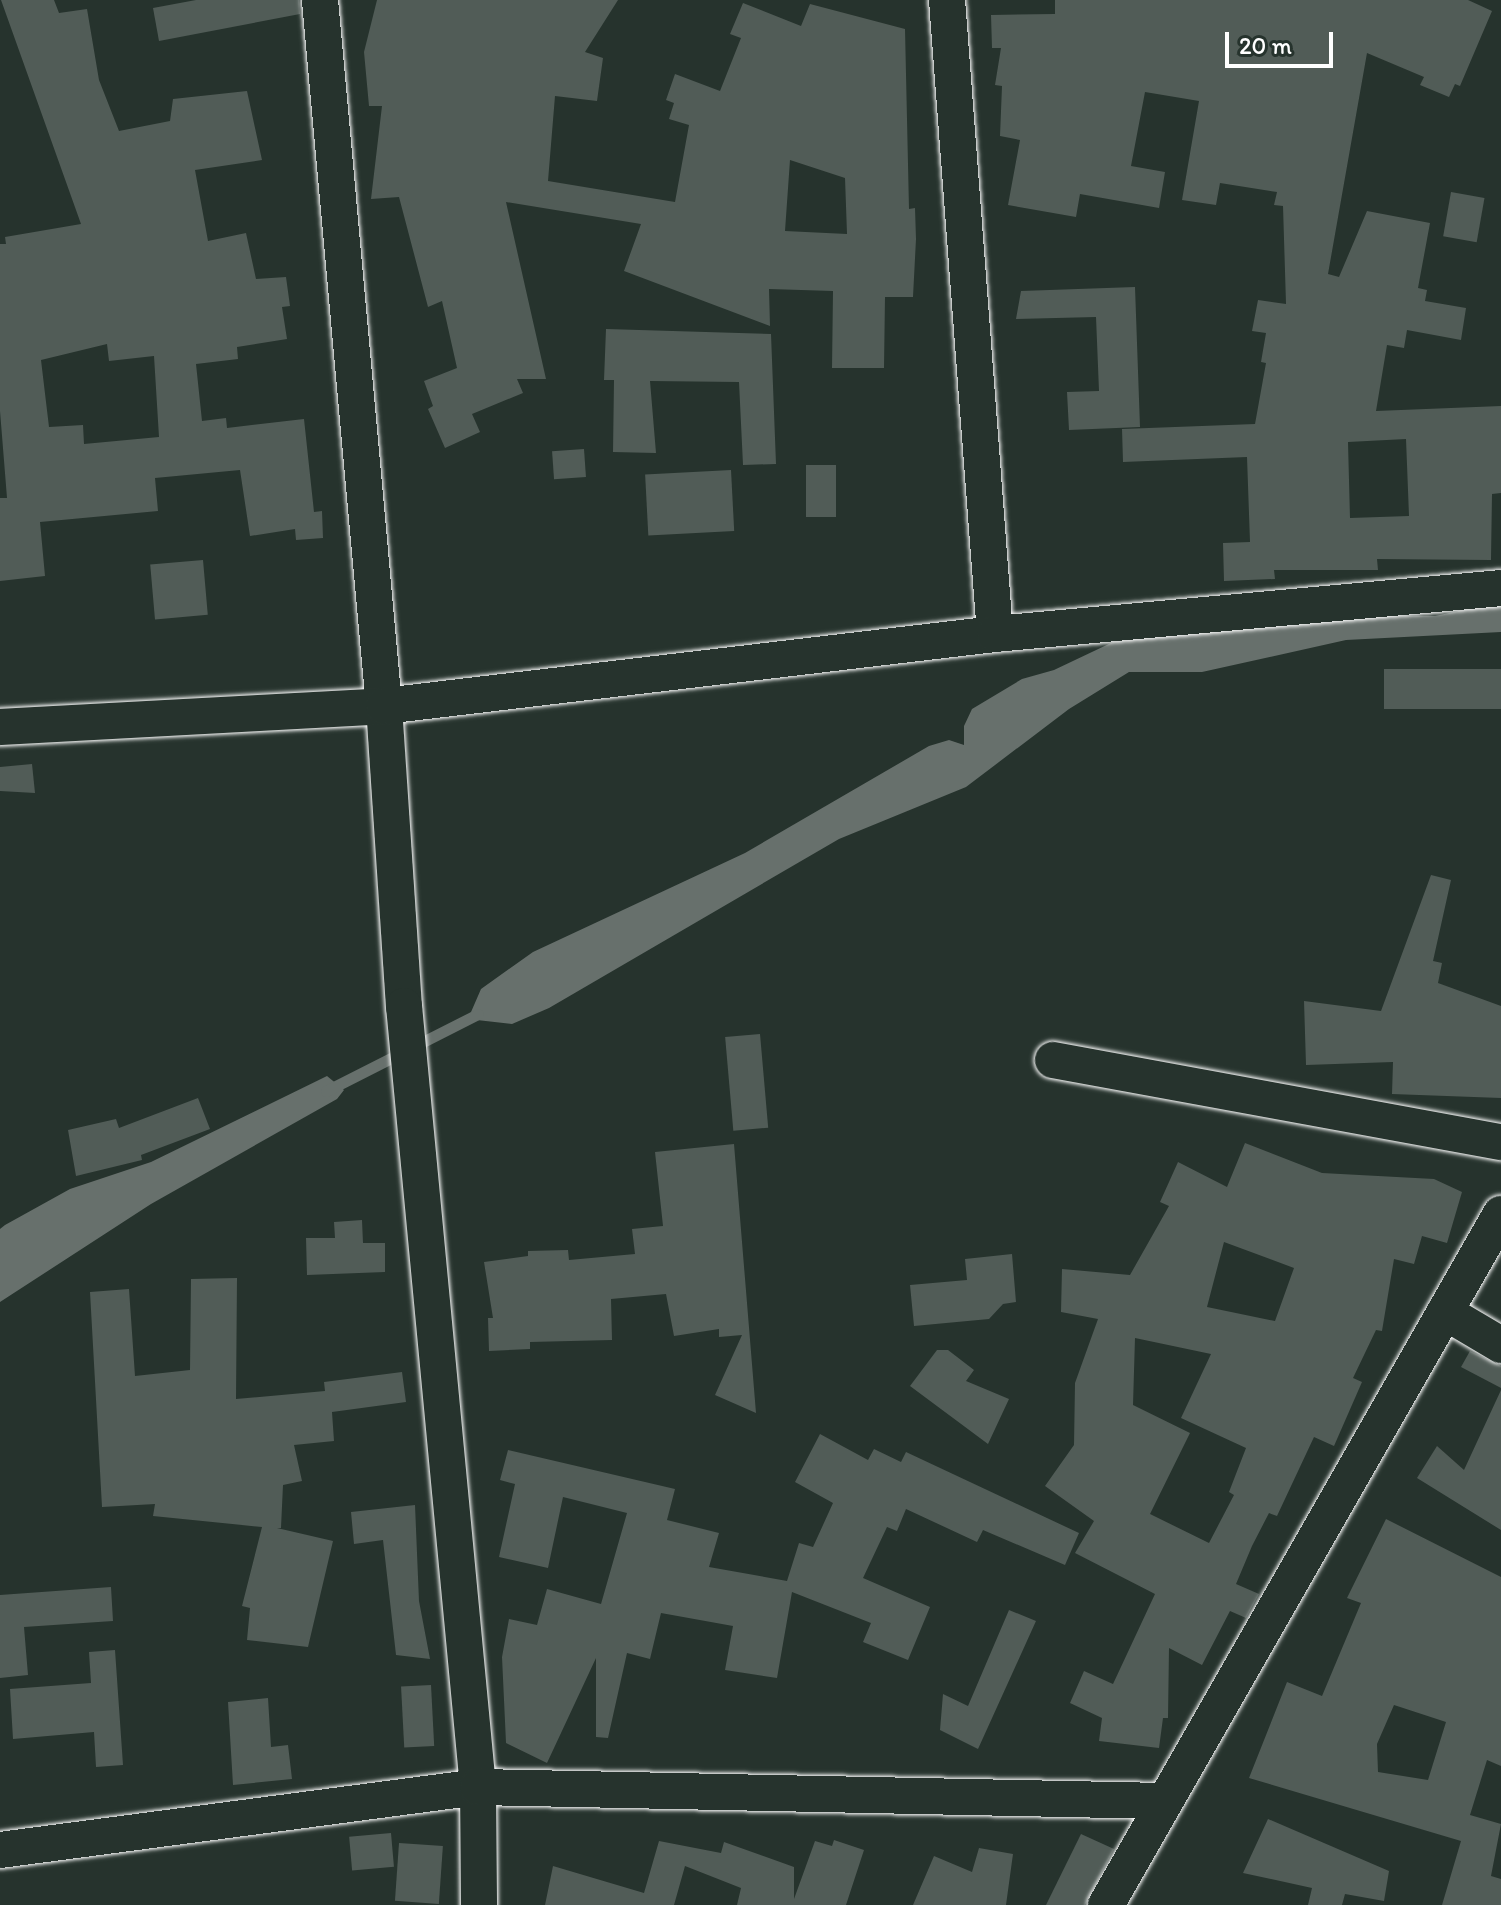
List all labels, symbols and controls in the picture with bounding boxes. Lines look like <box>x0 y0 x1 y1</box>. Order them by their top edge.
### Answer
scale bar <box>1229 16 1337 66</box>
text: 20 m <box>1239 31 1292 60</box>

